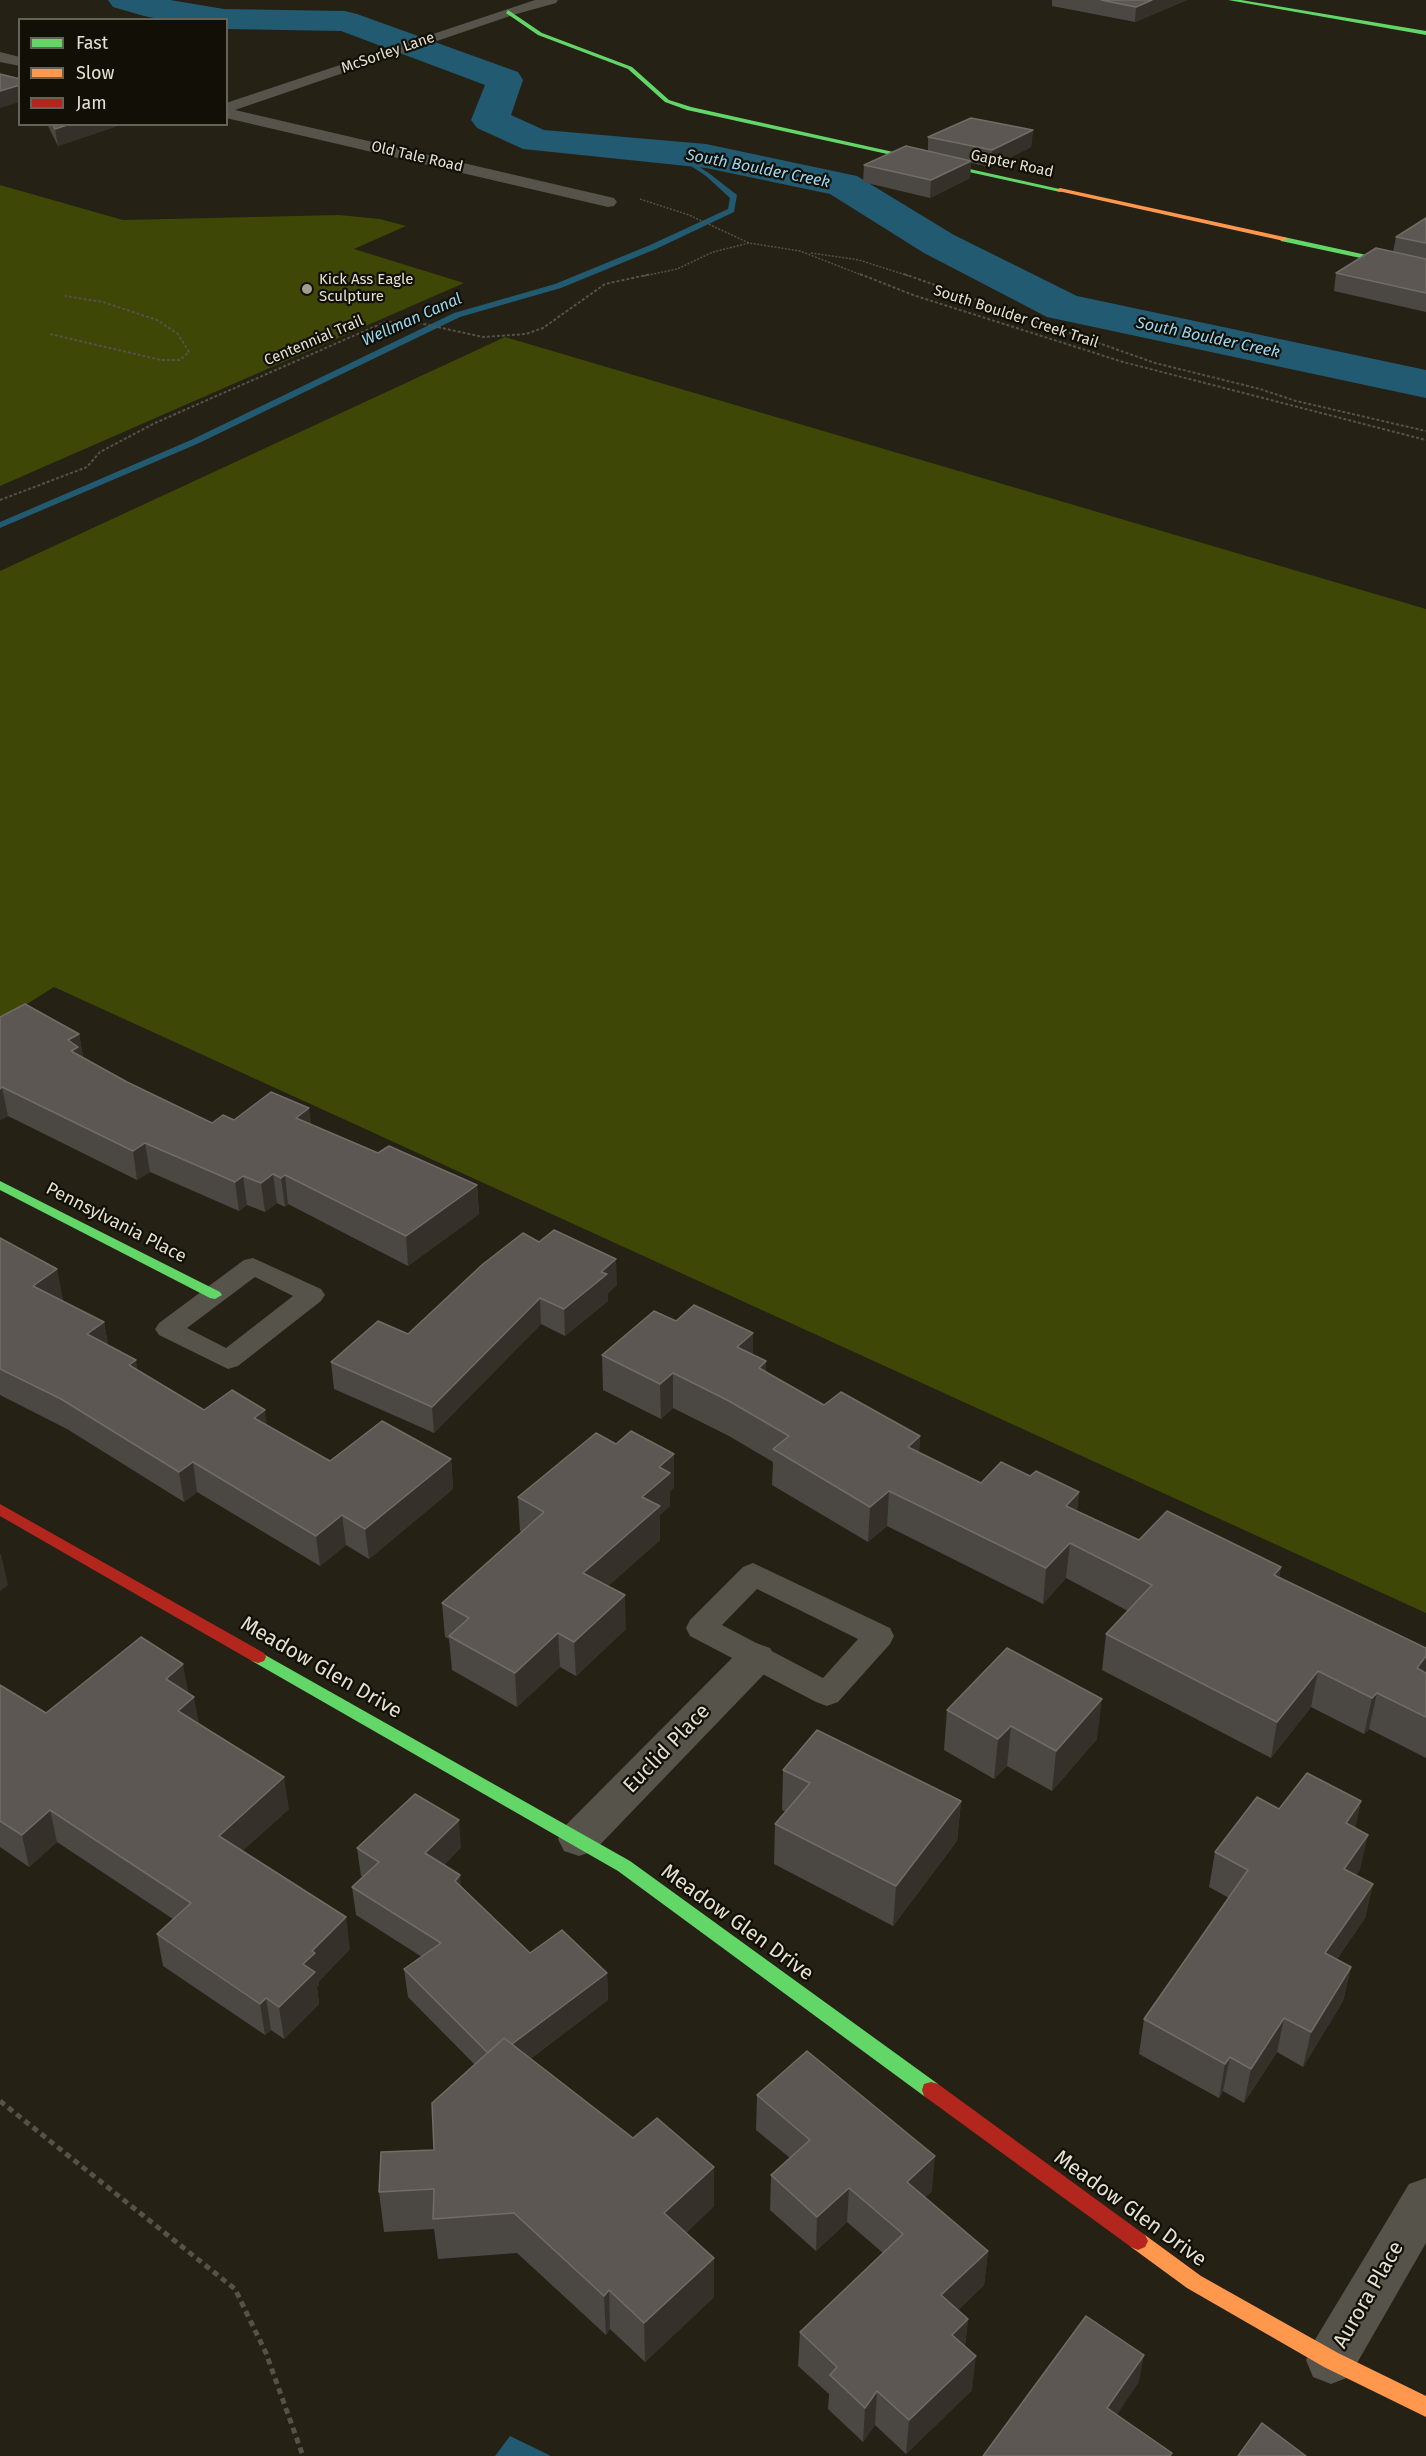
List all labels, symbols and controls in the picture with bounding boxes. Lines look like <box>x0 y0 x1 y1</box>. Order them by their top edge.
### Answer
legend <box>18 18 228 126</box>
street label: McSorley Lane <box>339 29 437 77</box>
text: Fast <box>76 32 108 54</box>
text: Slow <box>76 62 114 84</box>
text: Jam <box>76 92 107 114</box>
street label: Old Tale Road <box>369 138 465 176</box>
water label: South Boulder Creek <box>684 146 832 192</box>
street label: Gapter Road <box>969 146 1055 182</box>
place label: Kick Ass Eagle Sculpture <box>319 271 413 306</box>
marker: Kick Ass Eagle Sculpture <box>300 282 314 296</box>
street label: South Boulder Creek Trail <box>931 282 1101 352</box>
water label: Wellman Canal <box>359 289 465 351</box>
street label: Centennial Trail <box>262 312 366 370</box>
water label: South Boulder Creek <box>1135 313 1281 363</box>
street label: Pennsylvania Place <box>42 1178 190 1268</box>
street label: Meadow Glen Drive <box>236 1612 406 1724</box>
street label: Euclid Place <box>618 1699 716 1799</box>
street label: Meadow Glen Drive <box>656 1859 818 1987</box>
street label: Meadow Glen Drive <box>1049 2145 1211 2273</box>
street label: Aurora Place <box>1328 2237 1410 2353</box>

